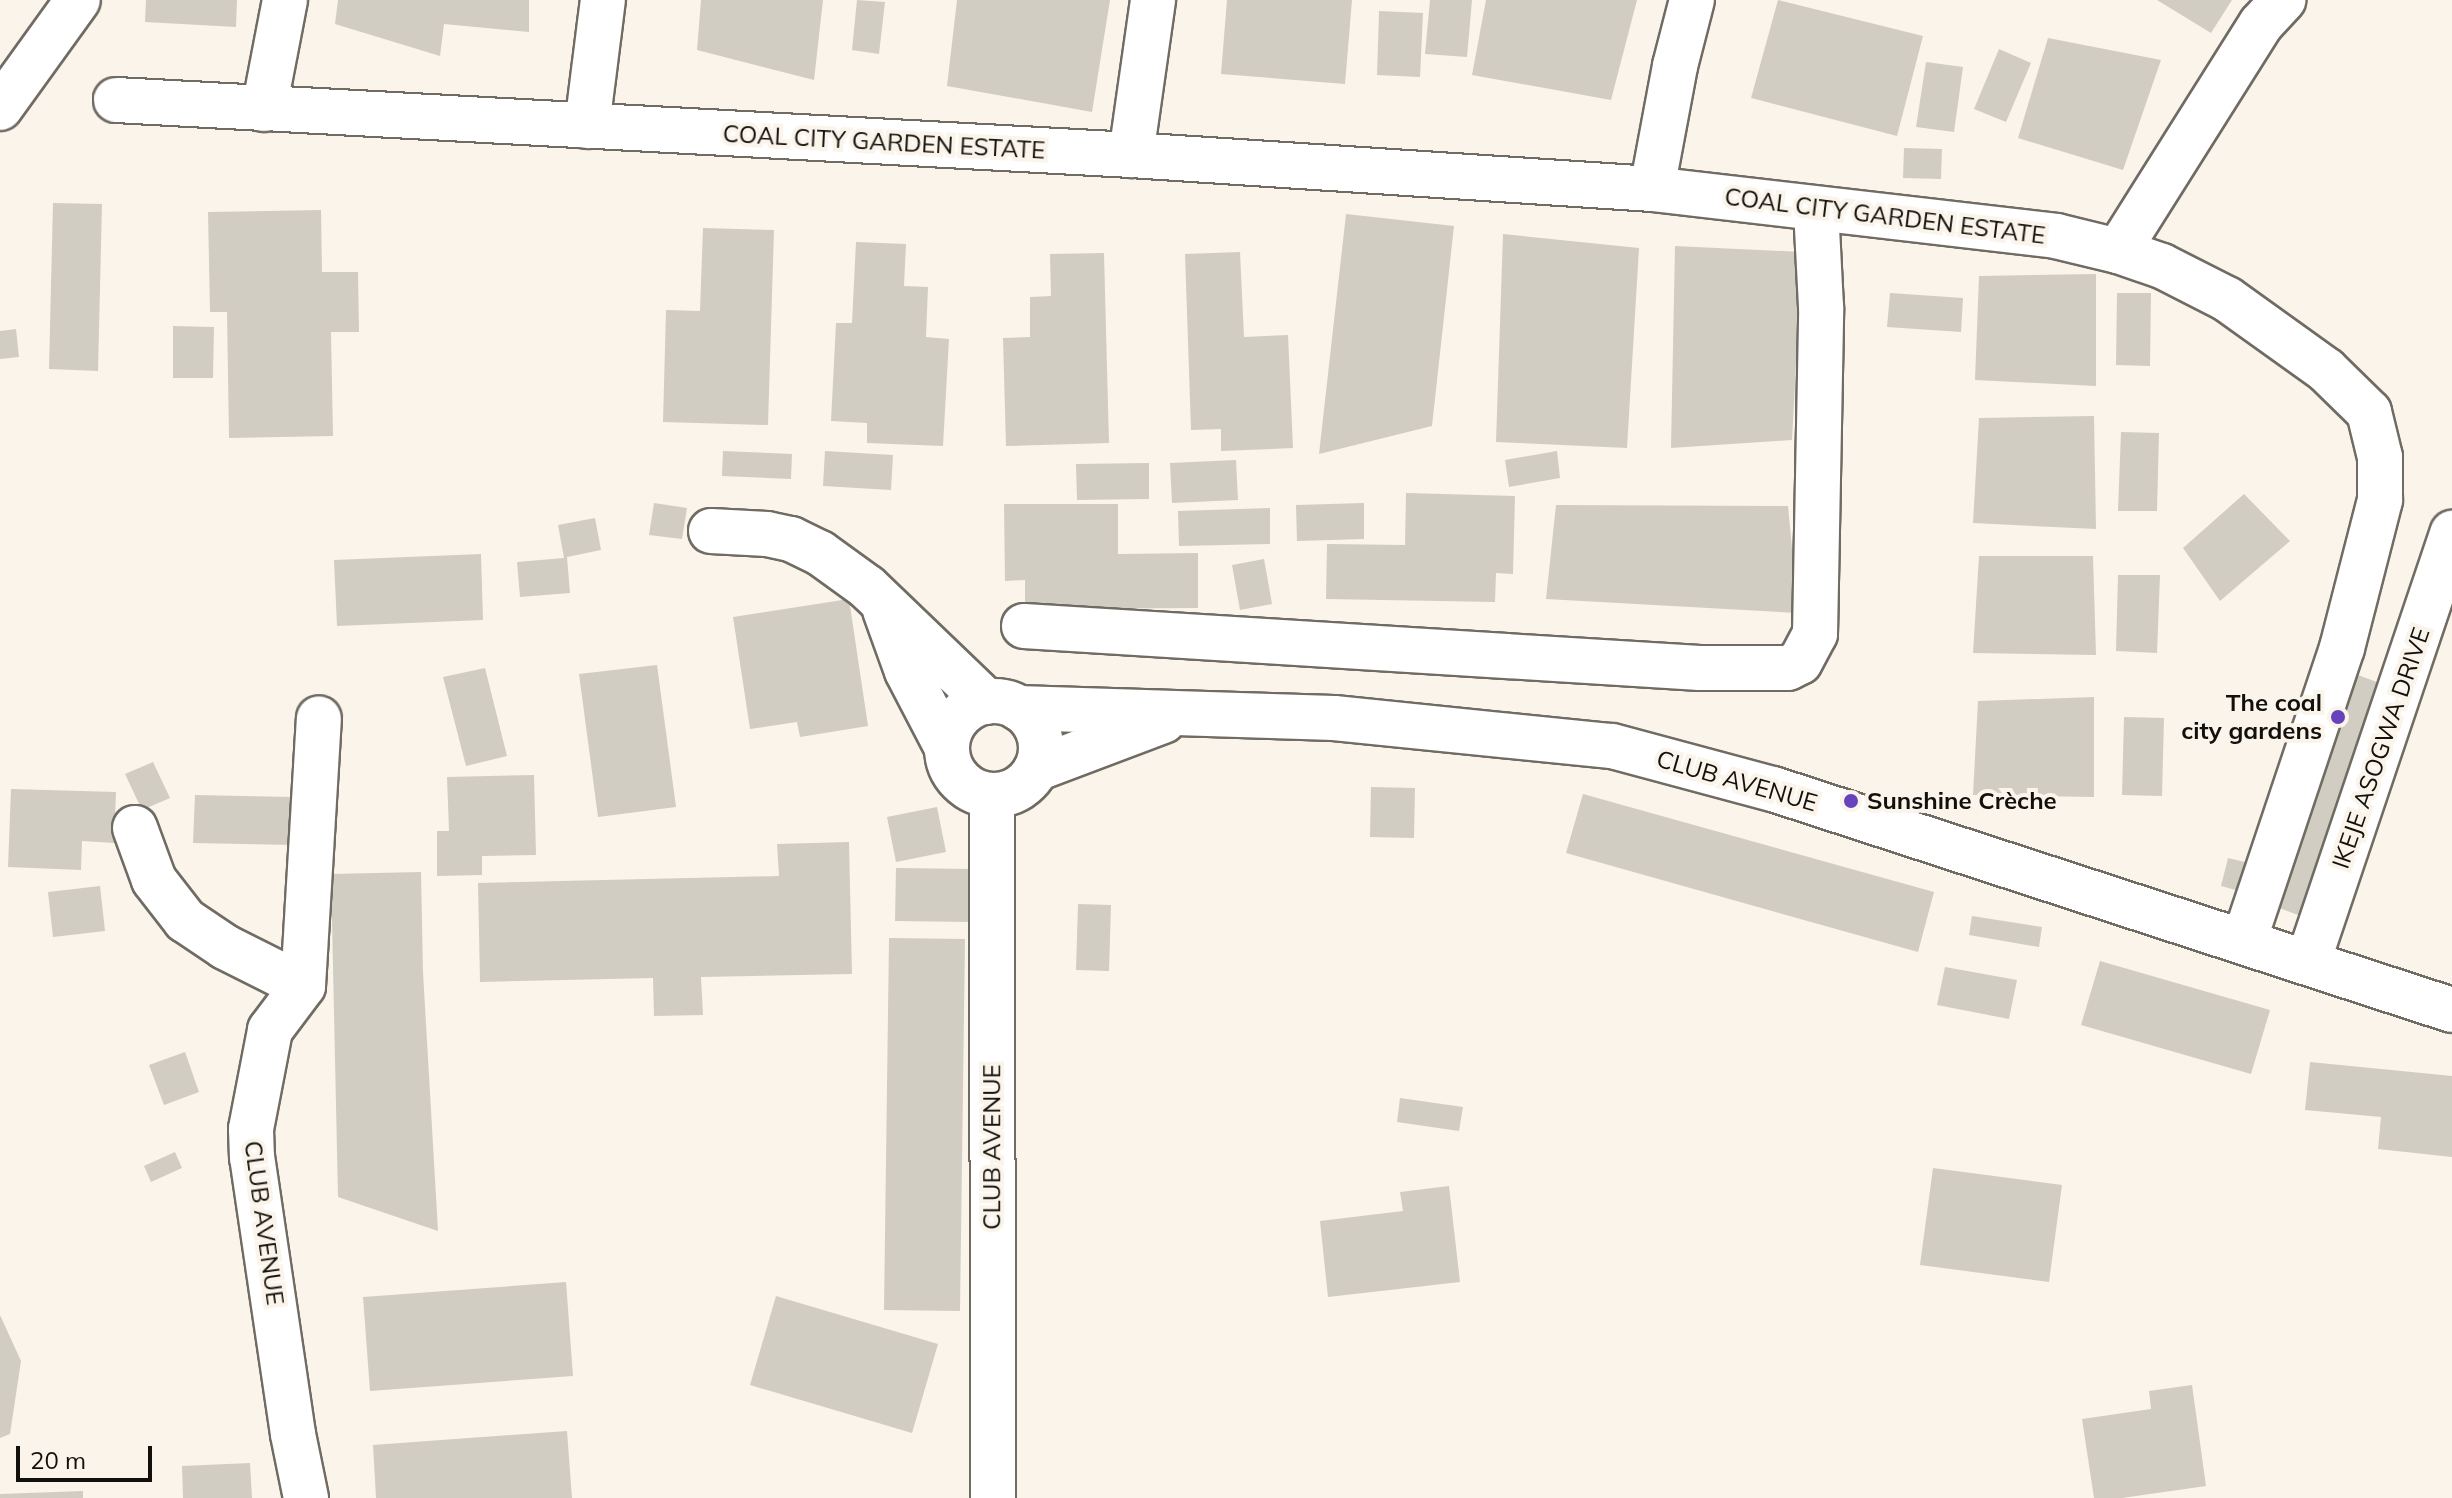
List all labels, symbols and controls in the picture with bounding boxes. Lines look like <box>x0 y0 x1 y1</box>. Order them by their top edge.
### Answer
street label: COAL CITY GARDEN ESTATE <box>722 119 1046 165</box>
street label: COAL CITY GARDEN ESTATE <box>1723 182 2047 250</box>
street label: IKEJE ASOGWA DRIVE <box>2326 624 2436 872</box>
place label: The coal city gardens <box>2181 689 2322 745</box>
marker: The coal city gardens <box>2329 708 2347 726</box>
street label: CLUB AVENUE <box>1653 744 1821 818</box>
place label: Sunshine Crèche <box>1867 787 2057 815</box>
marker: Sunshine Crèche <box>1842 792 1860 810</box>
street label: CLUB AVENUE <box>978 1064 1006 1230</box>
street label: CLUB AVENUE <box>238 1139 290 1307</box>
scale bar <box>20 1430 156 1480</box>
text: 20 m <box>30 1445 86 1475</box>

